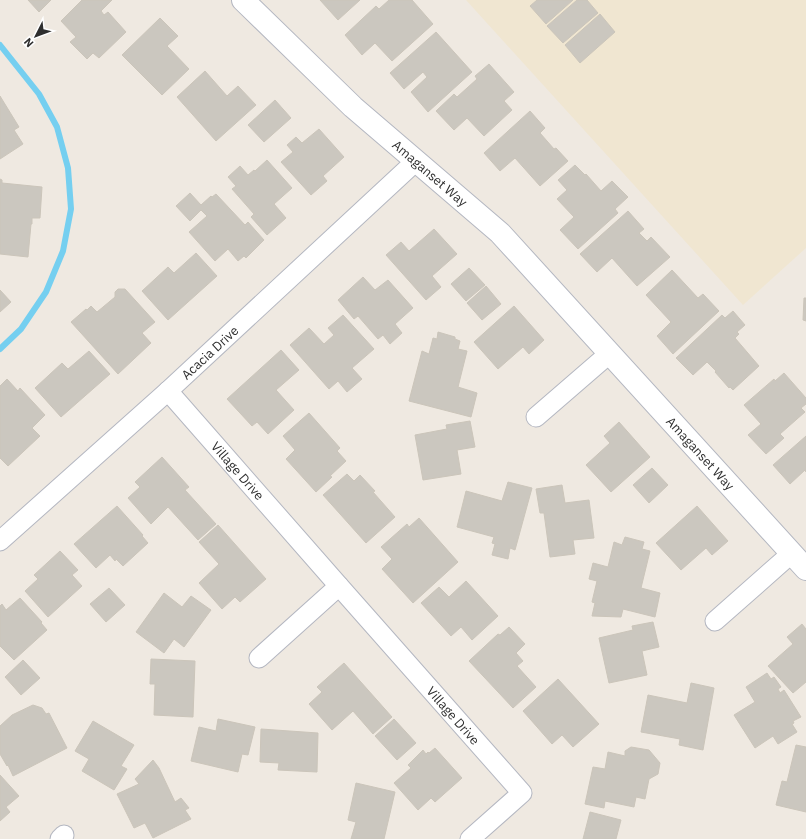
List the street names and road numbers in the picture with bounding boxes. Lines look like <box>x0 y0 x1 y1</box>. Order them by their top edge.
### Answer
street label: Amaganset Way <box>389 136 472 210</box>
street label: Acacia Drive <box>178 322 242 383</box>
street label: Amaganset Way <box>663 413 739 494</box>
street label: Village Drive <box>208 438 268 504</box>
street label: Village Drive <box>423 683 484 748</box>

